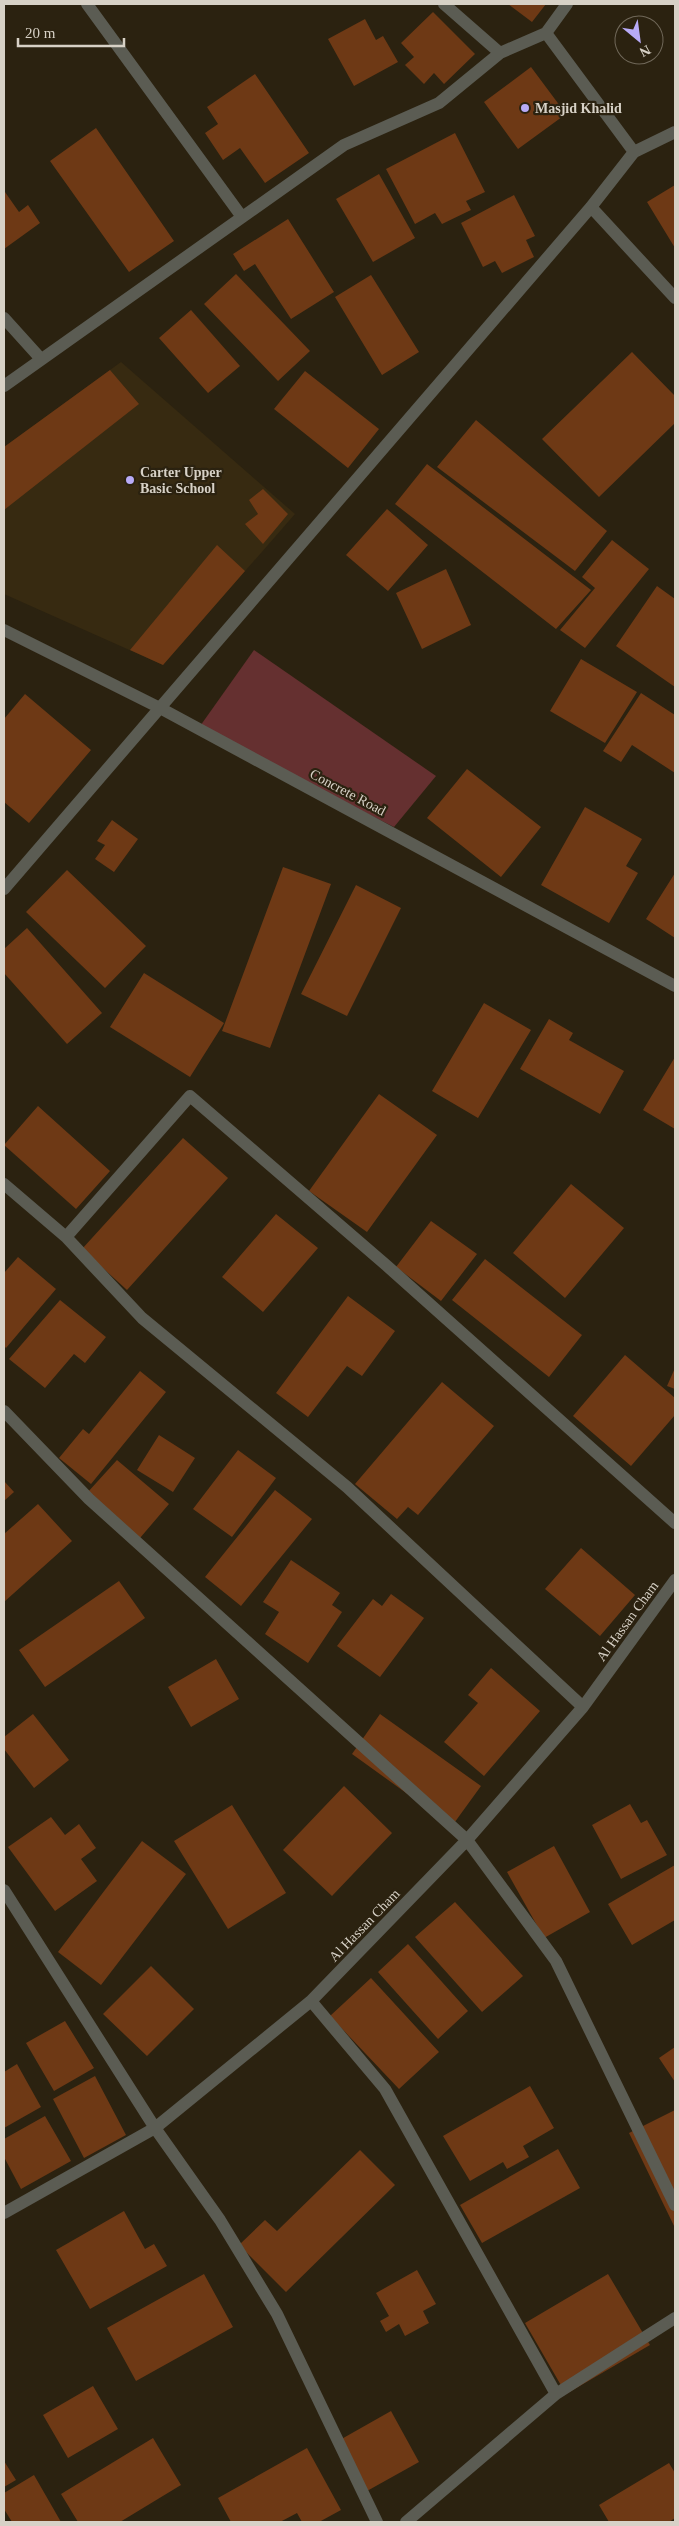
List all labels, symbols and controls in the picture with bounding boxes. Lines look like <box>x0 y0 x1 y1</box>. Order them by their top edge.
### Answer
scale bar <box>18 15 124 47</box>
north arrow <box>614 15 664 65</box>
text: 20 m <box>25 25 56 41</box>
text: N <box>637 42 653 60</box>
place label: Masjid Khalid <box>535 101 622 116</box>
marker: Masjid Khalid <box>519 102 531 114</box>
place label: Carter Upper Basic School <box>140 465 222 496</box>
marker: Carter Upper Basic School <box>124 474 136 486</box>
street label: Concrete Road <box>307 766 388 819</box>
street label: Al Hassan Cham <box>593 1578 661 1664</box>
street label: Al Hassan Cham <box>326 1886 403 1965</box>

